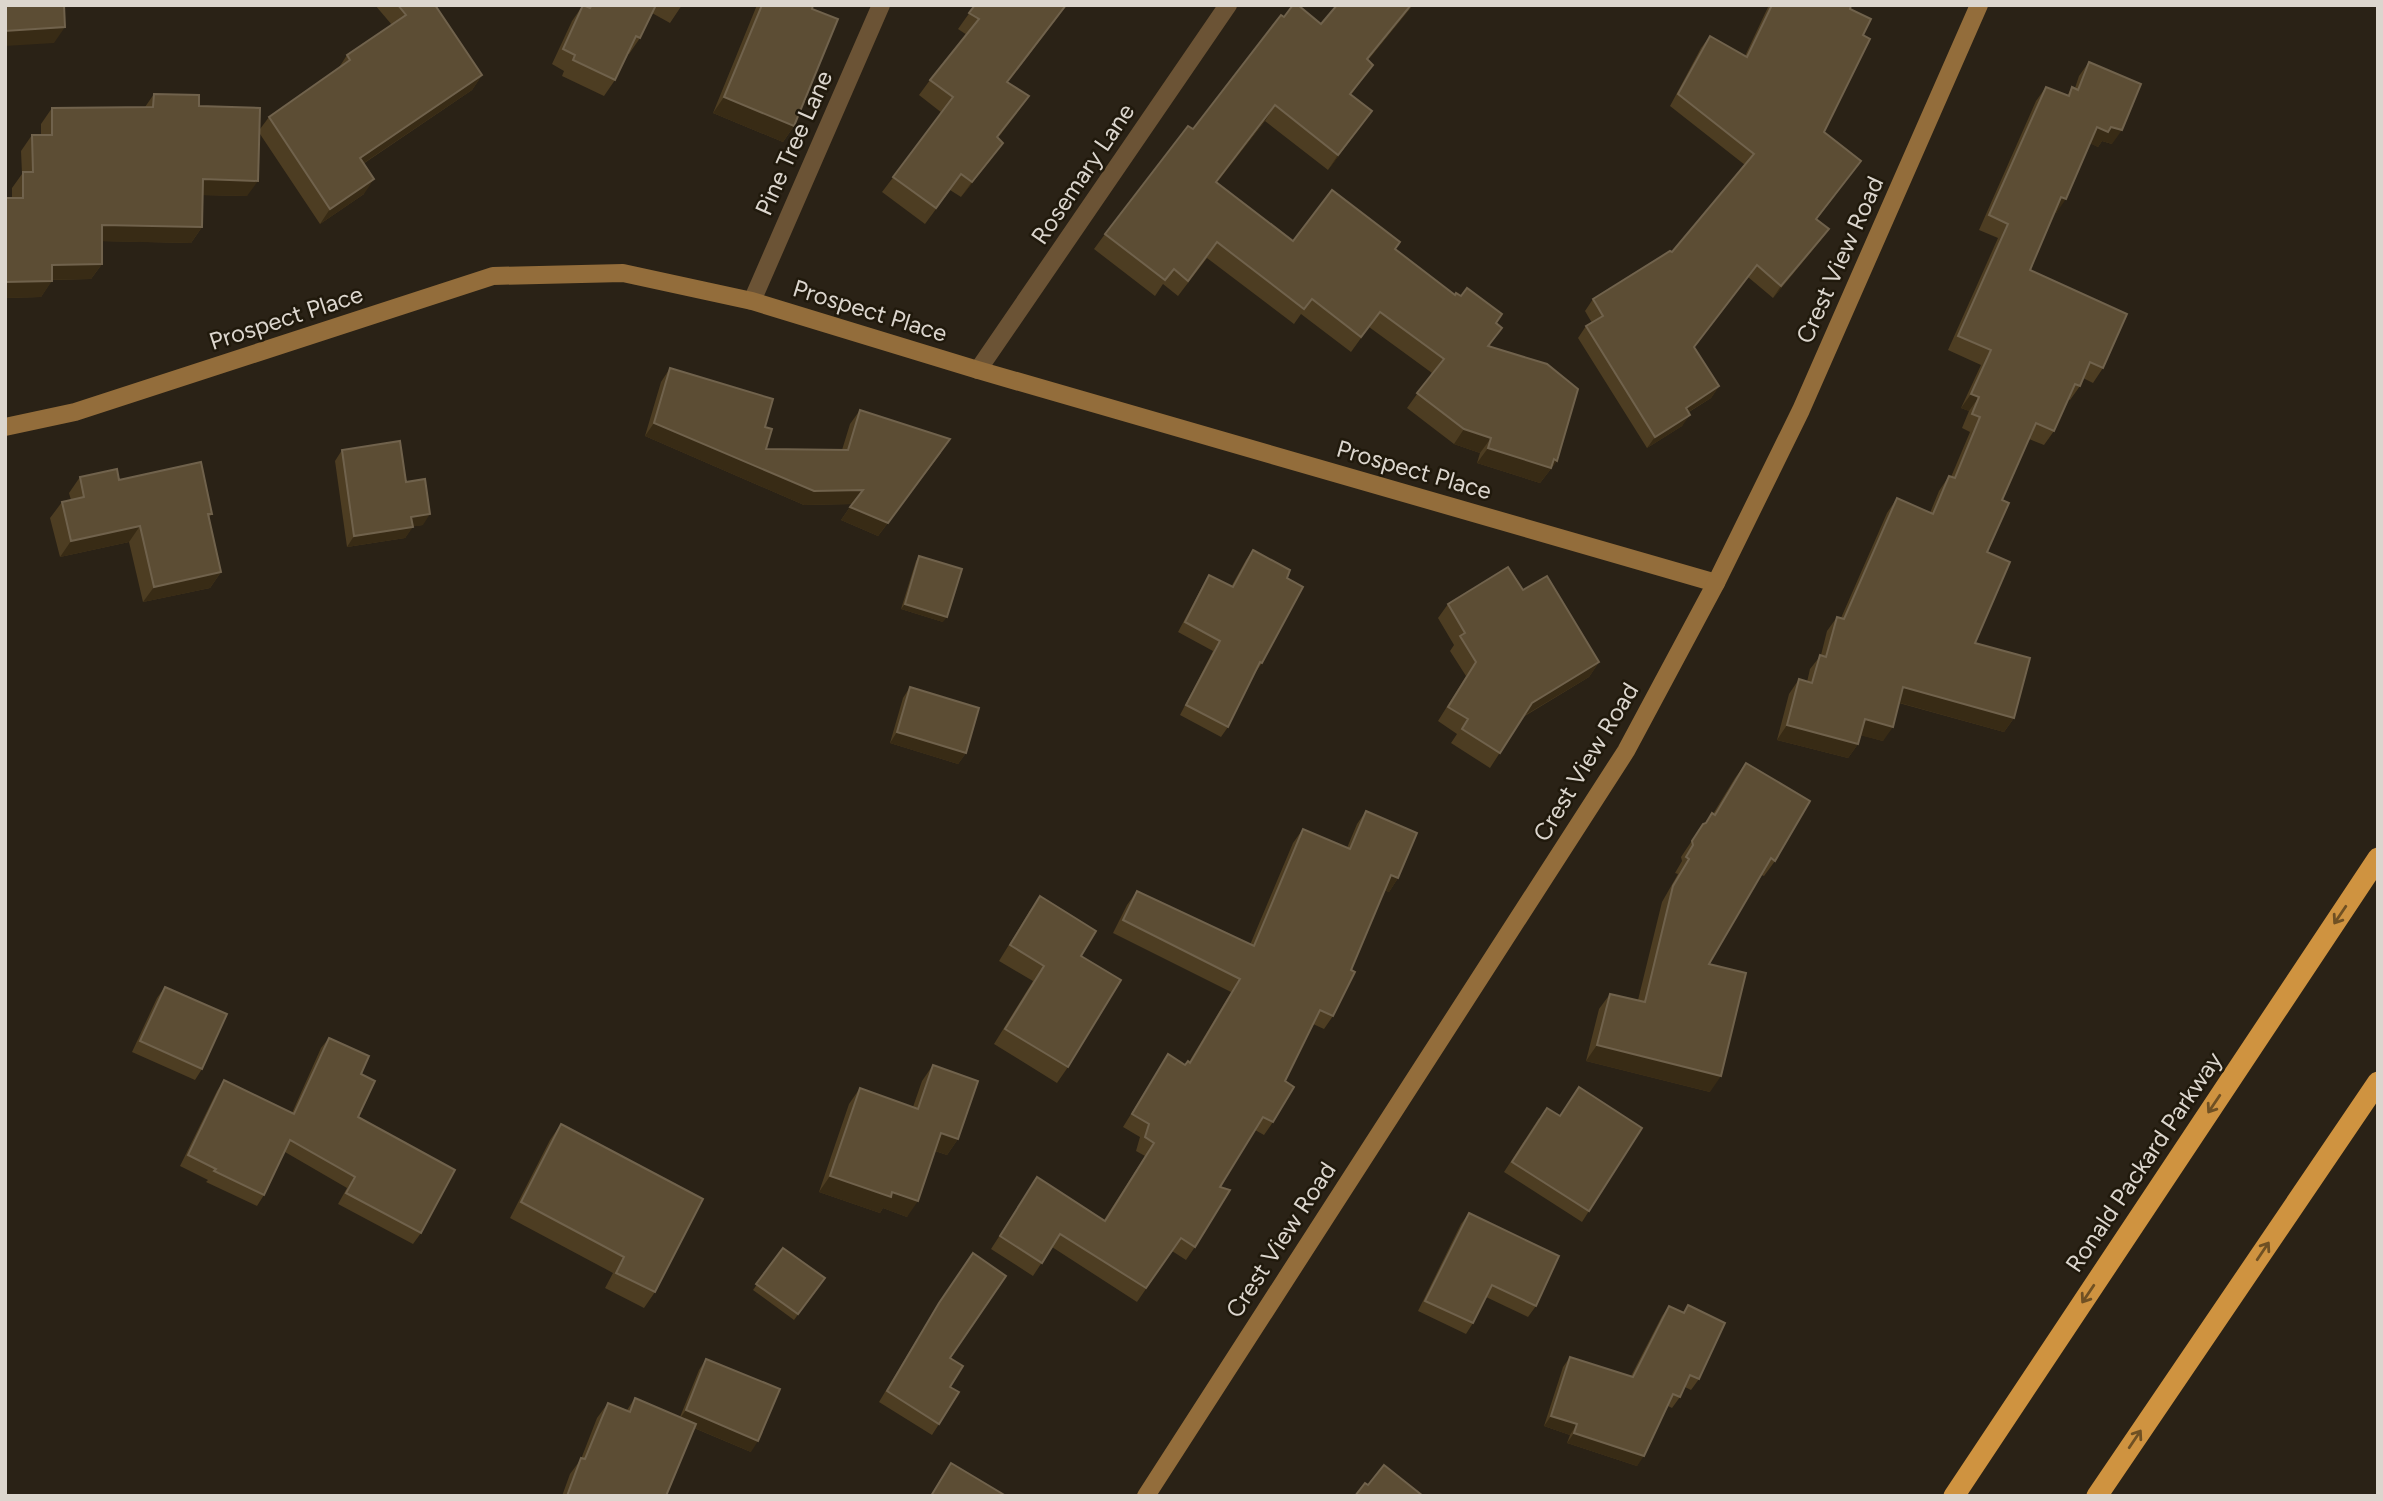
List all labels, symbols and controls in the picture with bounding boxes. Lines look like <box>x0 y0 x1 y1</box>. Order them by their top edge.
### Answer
street label: Pine Tree Lane <box>749 66 838 220</box>
street label: Rosemary Lane <box>1025 98 1140 250</box>
street label: Crest View Road <box>1790 172 1889 348</box>
street label: Prospect Place <box>789 273 951 348</box>
street label: Prospect Place <box>205 279 366 356</box>
street label: Prospect Place <box>1333 434 1495 505</box>
street label: Crest View Road <box>1527 677 1644 846</box>
one-way arrow <box>2333 905 2347 924</box>
street label: Ronald Packard Parkway <box>2059 1046 2228 1277</box>
one-way arrow <box>2206 1094 2221 1113</box>
street label: Crest View Road <box>1219 1156 1342 1323</box>
one-way arrow <box>2256 1242 2270 1261</box>
one-way arrow <box>2081 1283 2095 1303</box>
one-way arrow <box>2128 1430 2142 1449</box>

